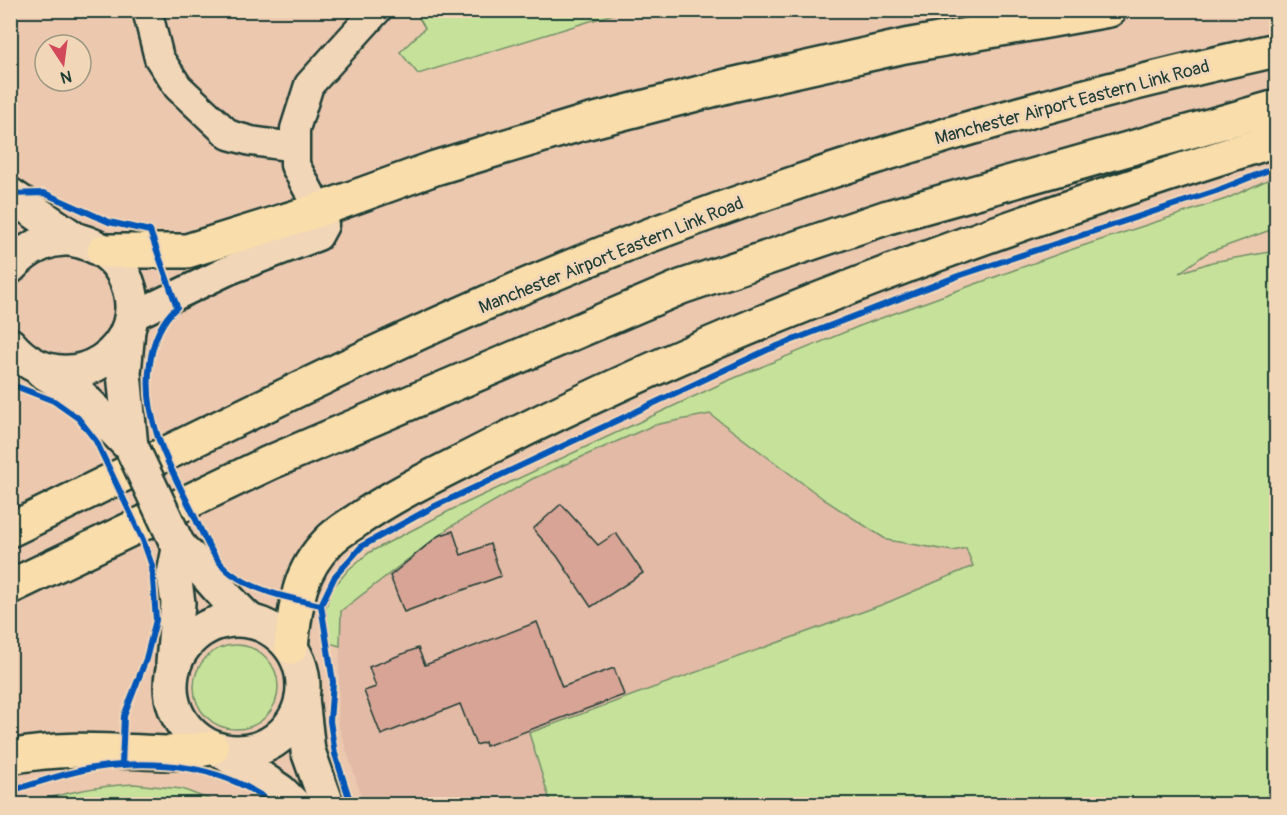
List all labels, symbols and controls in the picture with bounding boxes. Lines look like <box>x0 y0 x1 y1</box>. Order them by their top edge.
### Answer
north arrow <box>33 33 93 93</box>
street label: Manchester Airport Eastern Link Road <box>932 55 1212 150</box>
text: N <box>58 66 74 88</box>
street label: Manchester Airport Eastern Link Road <box>475 192 747 319</box>

